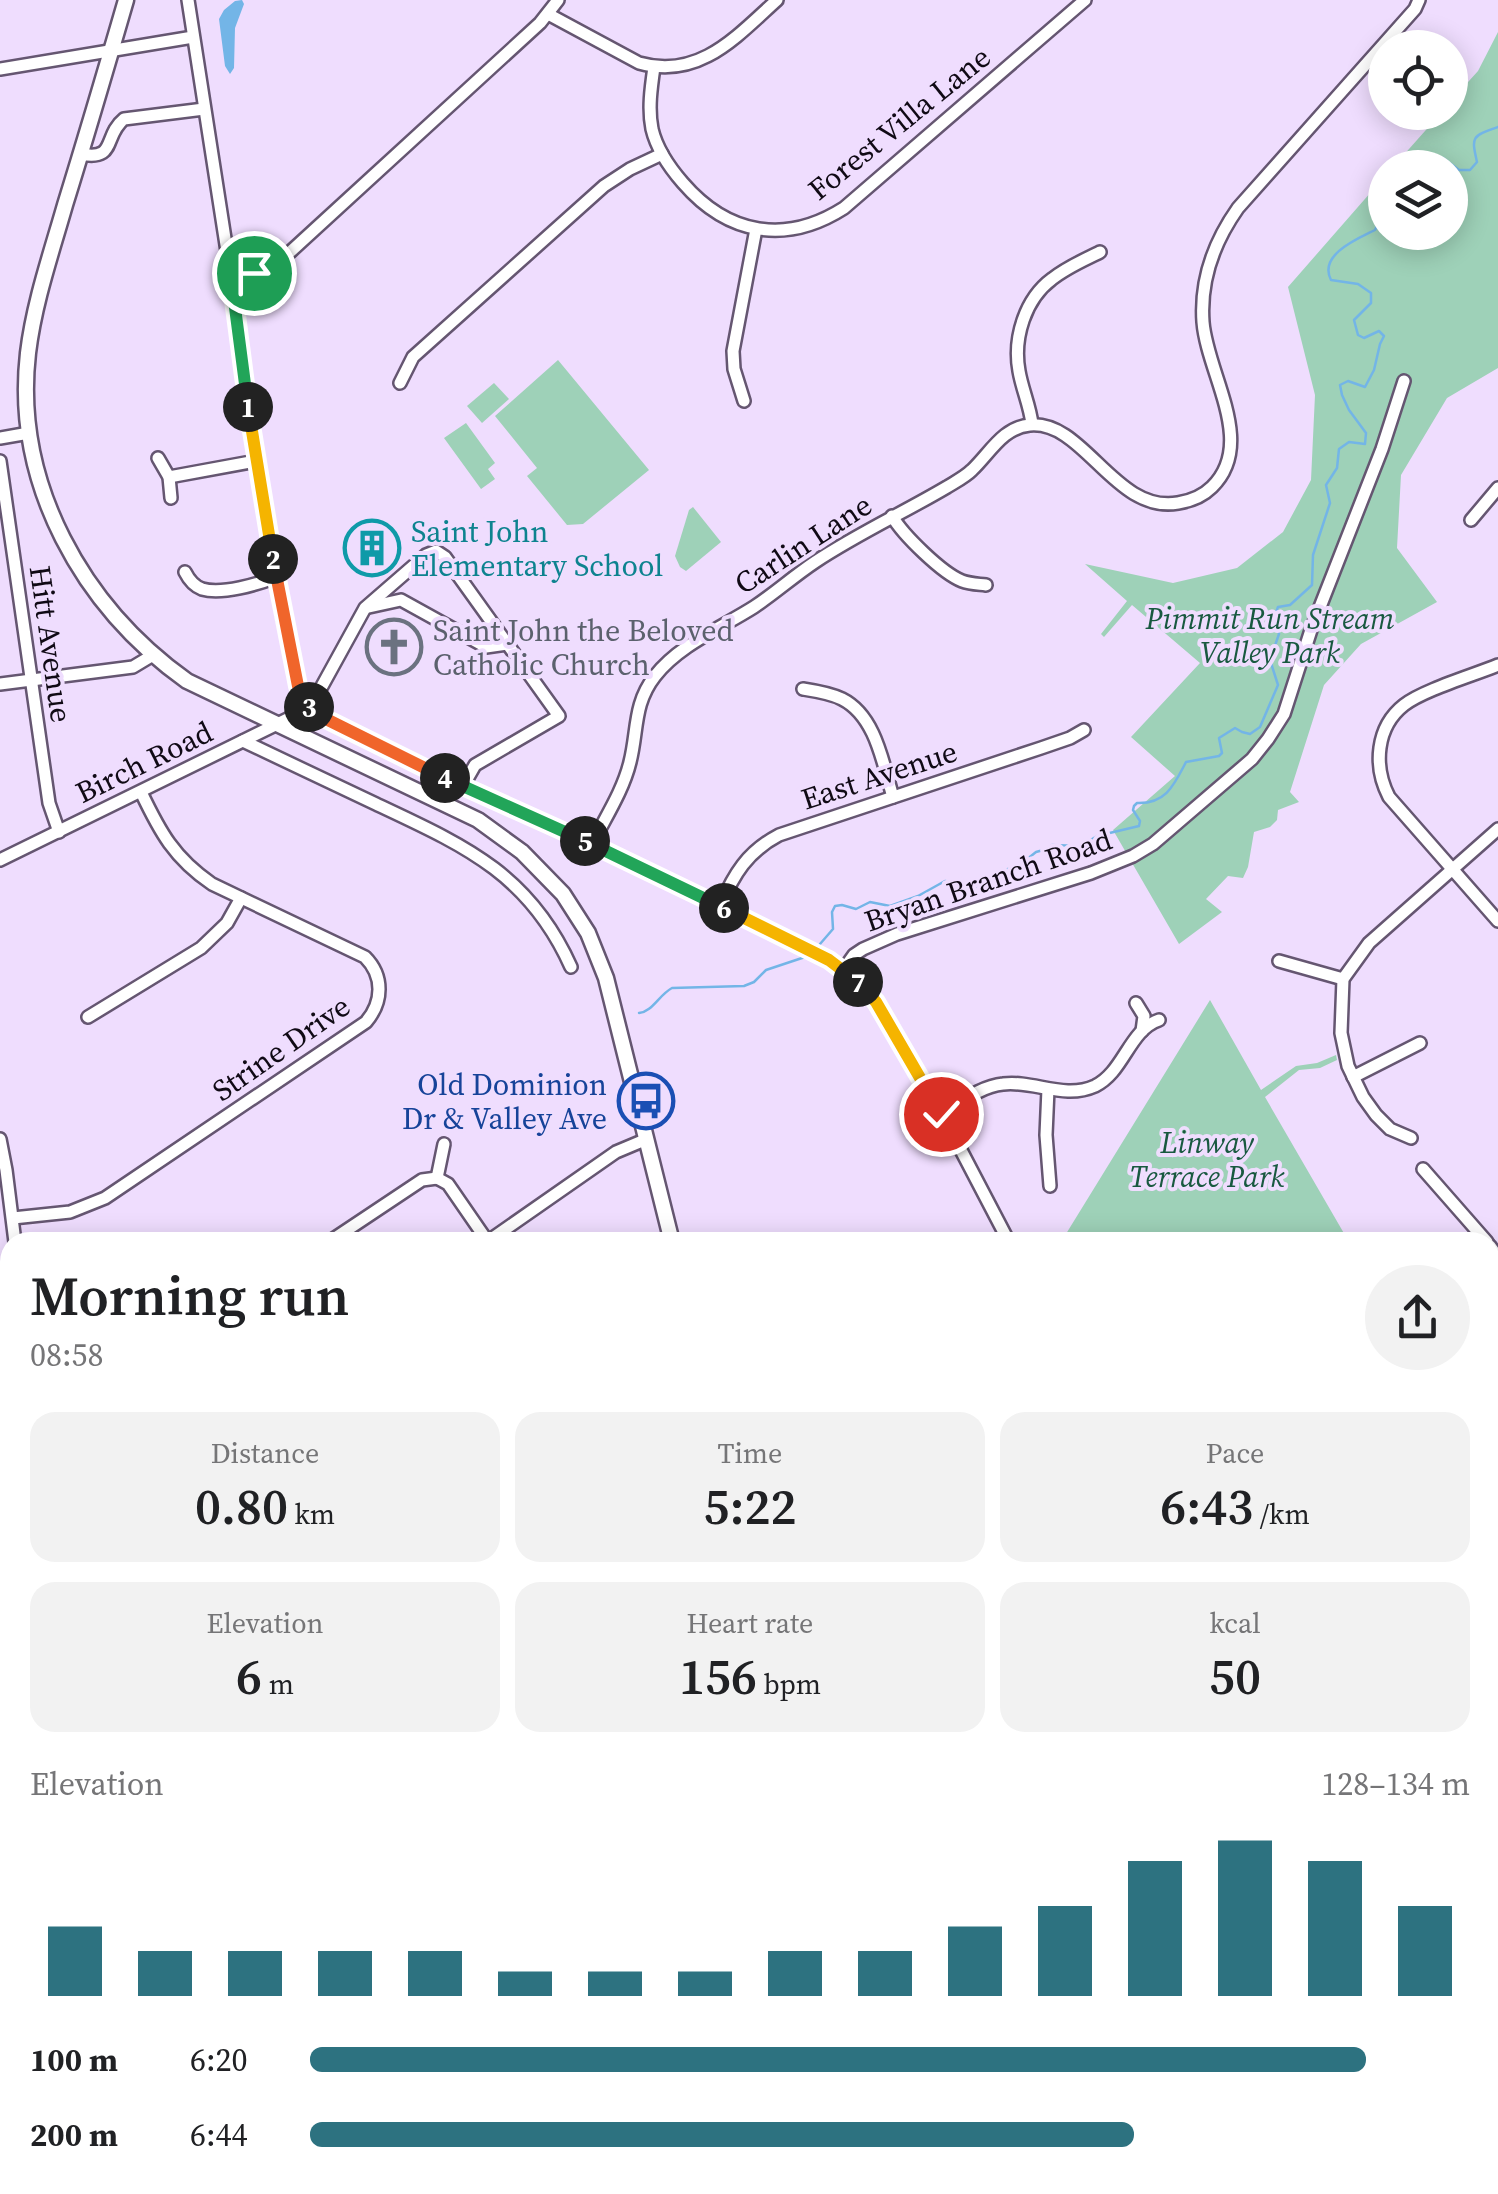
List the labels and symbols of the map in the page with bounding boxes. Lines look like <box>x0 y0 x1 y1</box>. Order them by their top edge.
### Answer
street label: Forest Villa Lane <box>799 37 999 209</box>
pin <box>212 231 297 316</box>
pin: 1 <box>223 382 273 432</box>
street label: Carlin Lane <box>726 484 880 604</box>
place label: Saint John Elementary School <box>411 511 663 586</box>
building icon: Saint John Elementary School <box>342 518 402 578</box>
pin: 2 <box>248 534 298 584</box>
street label: Hitt Avenue <box>20 563 82 725</box>
park label: Pimmit Run Stream Valley Park <box>1145 598 1395 673</box>
place label: Saint John the Beloved Catholic Church <box>433 610 734 685</box>
church icon: Saint John the Beloved Catholic Church <box>364 617 424 677</box>
pin: 3 <box>284 682 334 732</box>
street label: Birch Road <box>69 711 219 813</box>
street label: East Avenue <box>796 731 962 819</box>
pin: 4 <box>420 753 470 803</box>
pin: 5 <box>560 816 610 866</box>
street label: Bryan Branch Road <box>859 818 1117 942</box>
pin: 6 <box>699 883 749 933</box>
pin: 7 <box>833 957 883 1007</box>
street label: Strine Drive <box>204 986 358 1110</box>
place label: Old Dominion Dr & Valley Ave <box>402 1064 607 1139</box>
bus stop icon: Old Dominion Dr & Valley Ave <box>616 1071 676 1131</box>
pin <box>899 1072 984 1157</box>
park label: Linway Terrace Park <box>1130 1122 1285 1197</box>

